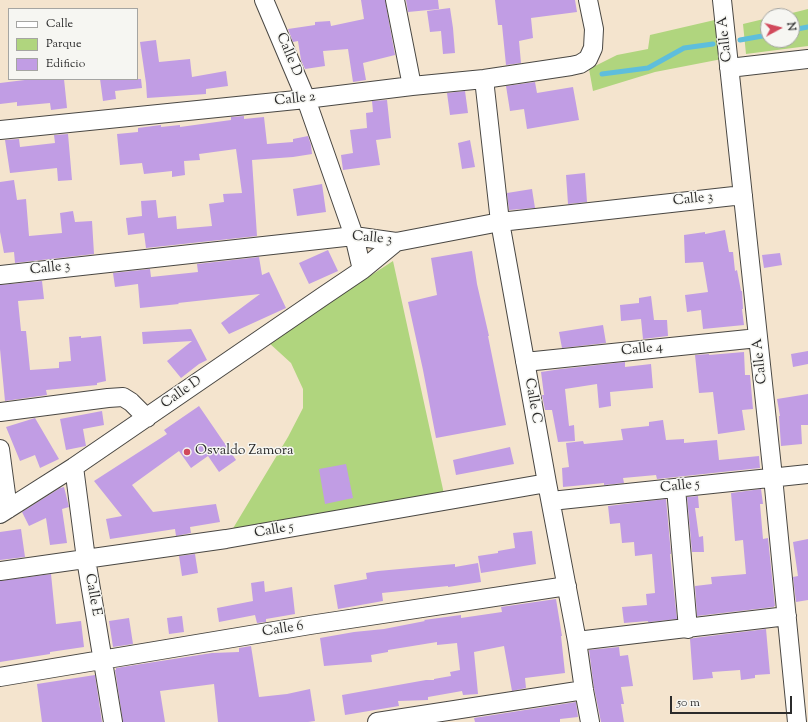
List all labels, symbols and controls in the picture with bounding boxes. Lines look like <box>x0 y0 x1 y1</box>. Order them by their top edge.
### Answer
legend <box>8 8 138 80</box>
north arrow <box>760 8 800 48</box>
text: Calle <box>46 15 73 33</box>
street label: Calle A <box>715 15 737 63</box>
text: N <box>782 21 799 32</box>
street label: Calle D <box>271 31 305 79</box>
text: Parque <box>46 35 82 53</box>
text: Edificio <box>46 55 85 73</box>
street label: Calle 2 <box>274 89 316 111</box>
street label: Calle 3 <box>672 190 714 210</box>
street label: Calle 3 <box>351 229 393 249</box>
street label: Calle 3 <box>29 259 71 279</box>
street label: Calle A <box>750 337 772 385</box>
street label: Calle 4 <box>620 339 664 361</box>
street label: Calle D <box>158 373 206 413</box>
street label: Calle C <box>520 377 544 425</box>
place label: Osvaldo Zamora <box>195 444 294 460</box>
marker: Osvaldo Zamora <box>182 447 192 457</box>
street label: Calle 5 <box>659 477 701 497</box>
street label: Calle 5 <box>253 519 295 543</box>
street label: Calle E <box>80 572 104 618</box>
street label: Calle 6 <box>261 618 305 642</box>
scale bar <box>672 688 794 714</box>
text: 50 m <box>677 694 700 712</box>

